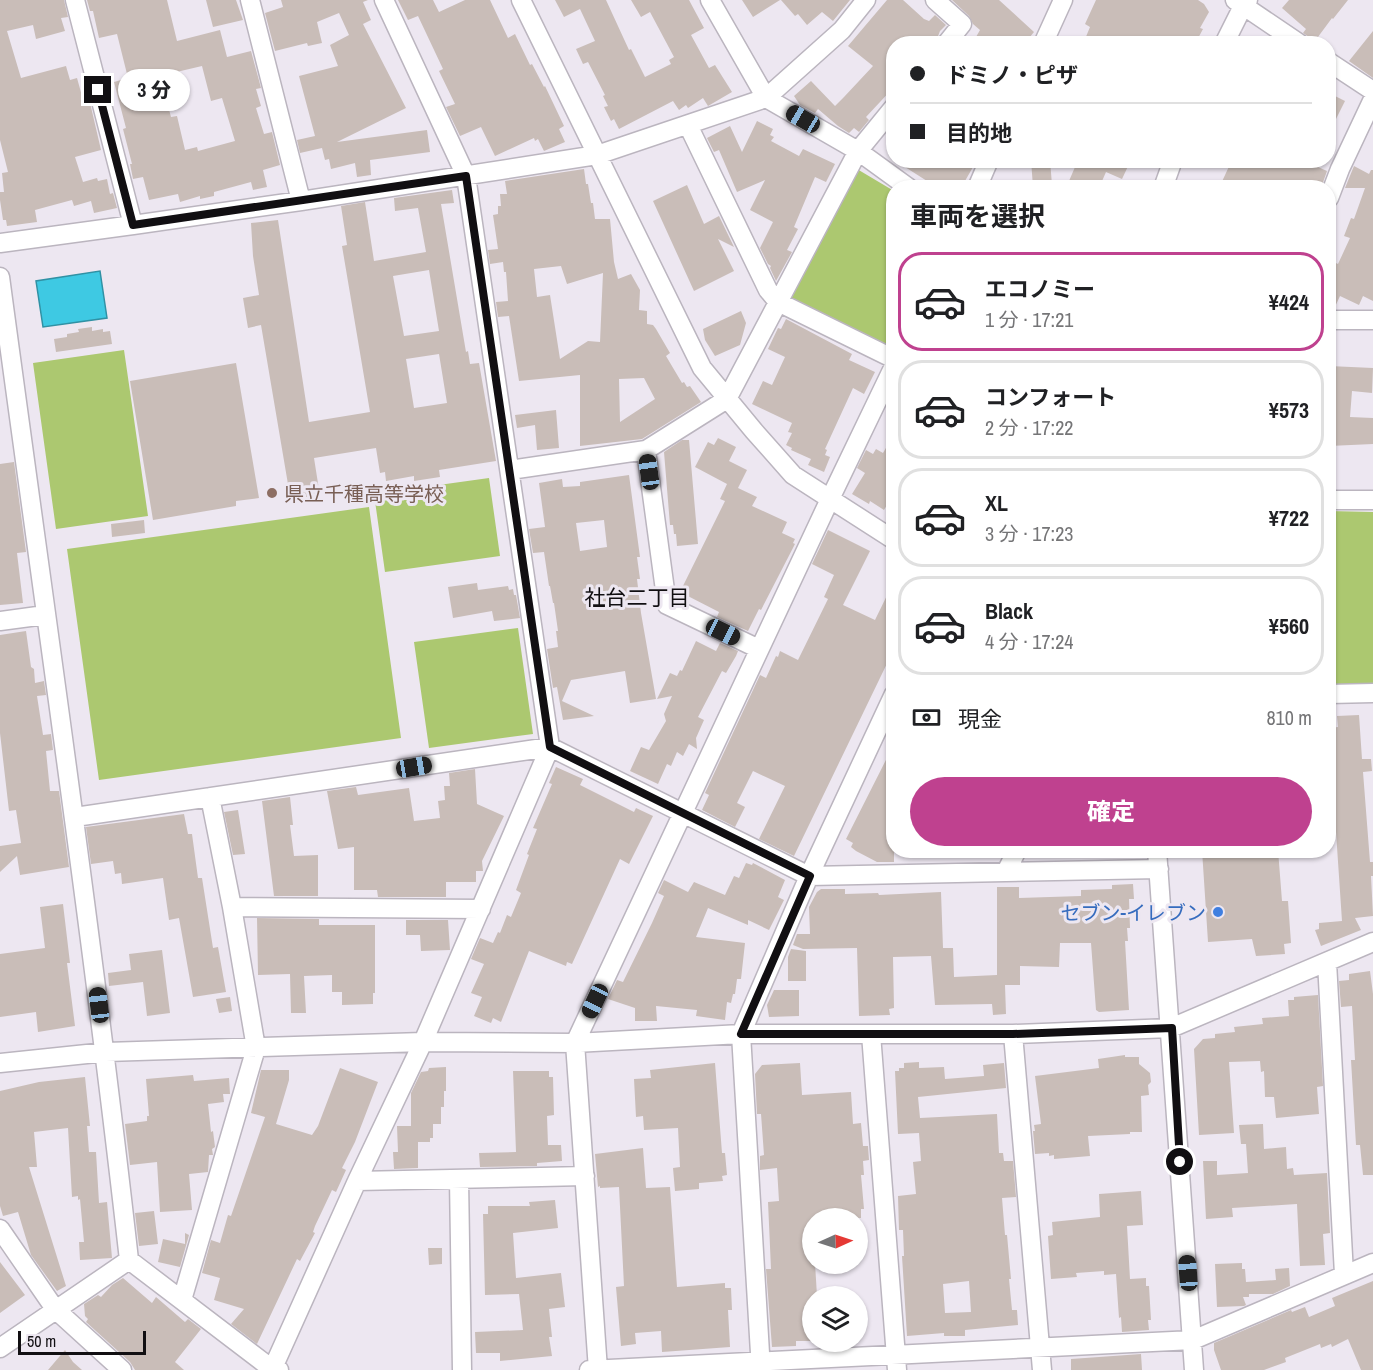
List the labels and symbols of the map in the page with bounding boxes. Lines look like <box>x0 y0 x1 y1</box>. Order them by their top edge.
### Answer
callout: 3 分 <box>119 69 191 111</box>
route end <box>84 76 111 103</box>
car <box>783 102 823 136</box>
car <box>638 453 660 491</box>
place label: 県立千種高等学校 <box>284 480 444 507</box>
marker: 県立千種高等学校 <box>265 486 279 500</box>
district label: 社台二丁目 <box>585 583 690 612</box>
car <box>703 616 743 648</box>
car <box>395 755 433 779</box>
place label: セブン-イレブン <box>1061 899 1206 926</box>
marker: セブン-イレブン <box>1211 905 1225 919</box>
car <box>579 981 611 1021</box>
car <box>88 986 110 1024</box>
route start <box>1166 1148 1193 1175</box>
north arrow <box>802 1208 868 1274</box>
car <box>1178 1254 1198 1292</box>
scale bar <box>18 1328 146 1356</box>

